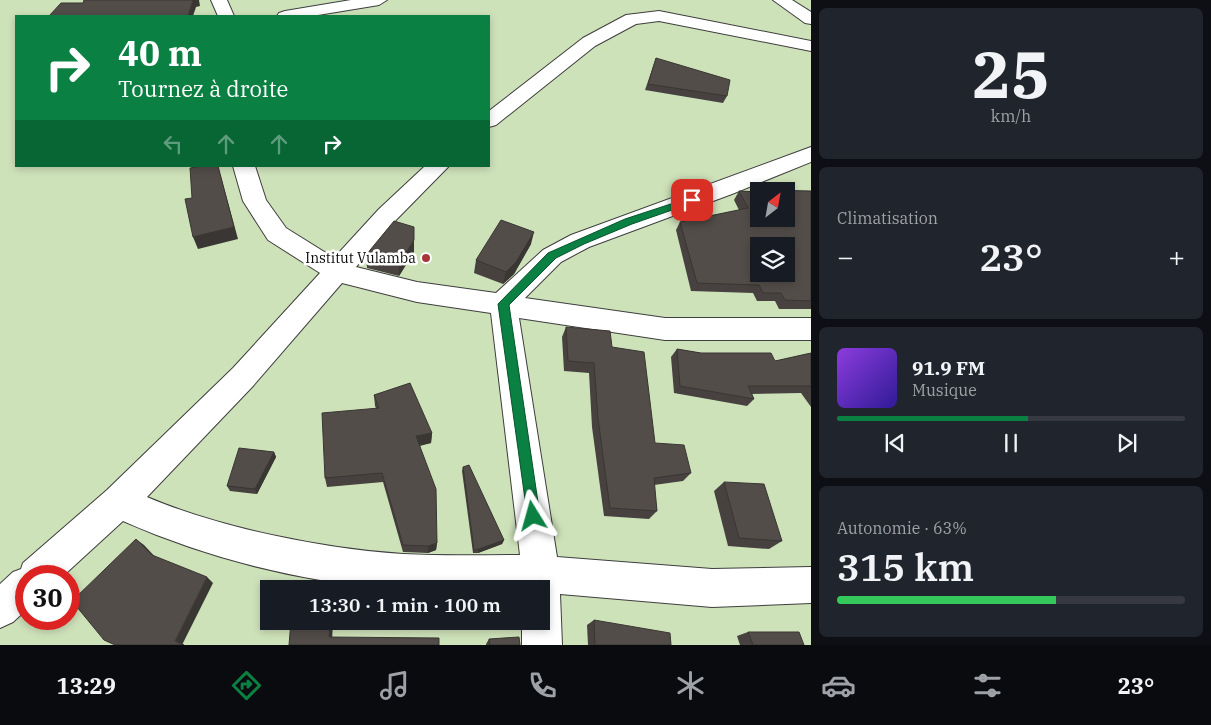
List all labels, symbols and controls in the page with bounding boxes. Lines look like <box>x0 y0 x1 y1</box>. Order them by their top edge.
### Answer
text: 40 m <box>118 30 202 76</box>
text: 25 <box>972 31 1050 116</box>
icon: right <box>35 35 100 100</box>
text: Tournez à droite <box>118 74 288 103</box>
text: km/h <box>991 106 1031 126</box>
icon: left <box>159 130 187 158</box>
icon: ahead <box>212 130 240 158</box>
icon: ahead <box>265 130 293 158</box>
icon: right <box>318 130 346 158</box>
pin <box>671 179 713 221</box>
north arrow <box>750 182 795 228</box>
map controls <box>750 182 795 282</box>
icon: arrive <box>678 186 706 214</box>
text: Climatisation <box>837 208 938 228</box>
text: 23° <box>979 232 1043 281</box>
button: layers <box>750 237 795 282</box>
text: − <box>837 238 854 275</box>
text: + <box>1168 238 1185 275</box>
place label: Institut Vulamba <box>305 249 416 267</box>
marker: Institut Vulamba <box>420 252 432 264</box>
text: 91.9 FM <box>912 356 985 380</box>
text: Musique <box>912 380 977 400</box>
icon: previous <box>881 429 909 457</box>
icon: pause <box>997 429 1025 457</box>
icon: next <box>1113 429 1141 457</box>
position arrow <box>506 489 558 541</box>
text: Autonomie · 63% <box>837 518 967 538</box>
text: 315 km <box>837 542 974 591</box>
speed limit sign: 30 <box>15 565 80 630</box>
text: 13:30 · 1 min · 100 m <box>309 593 501 617</box>
icon: directions <box>229 668 264 703</box>
icon: music <box>377 668 412 703</box>
icon: phone <box>525 668 560 703</box>
icon: climate <box>673 668 708 703</box>
icon: car <box>821 668 856 703</box>
icon: filters <box>970 668 1005 703</box>
text: 13:29 <box>57 671 116 700</box>
text: 23° <box>1118 671 1154 700</box>

